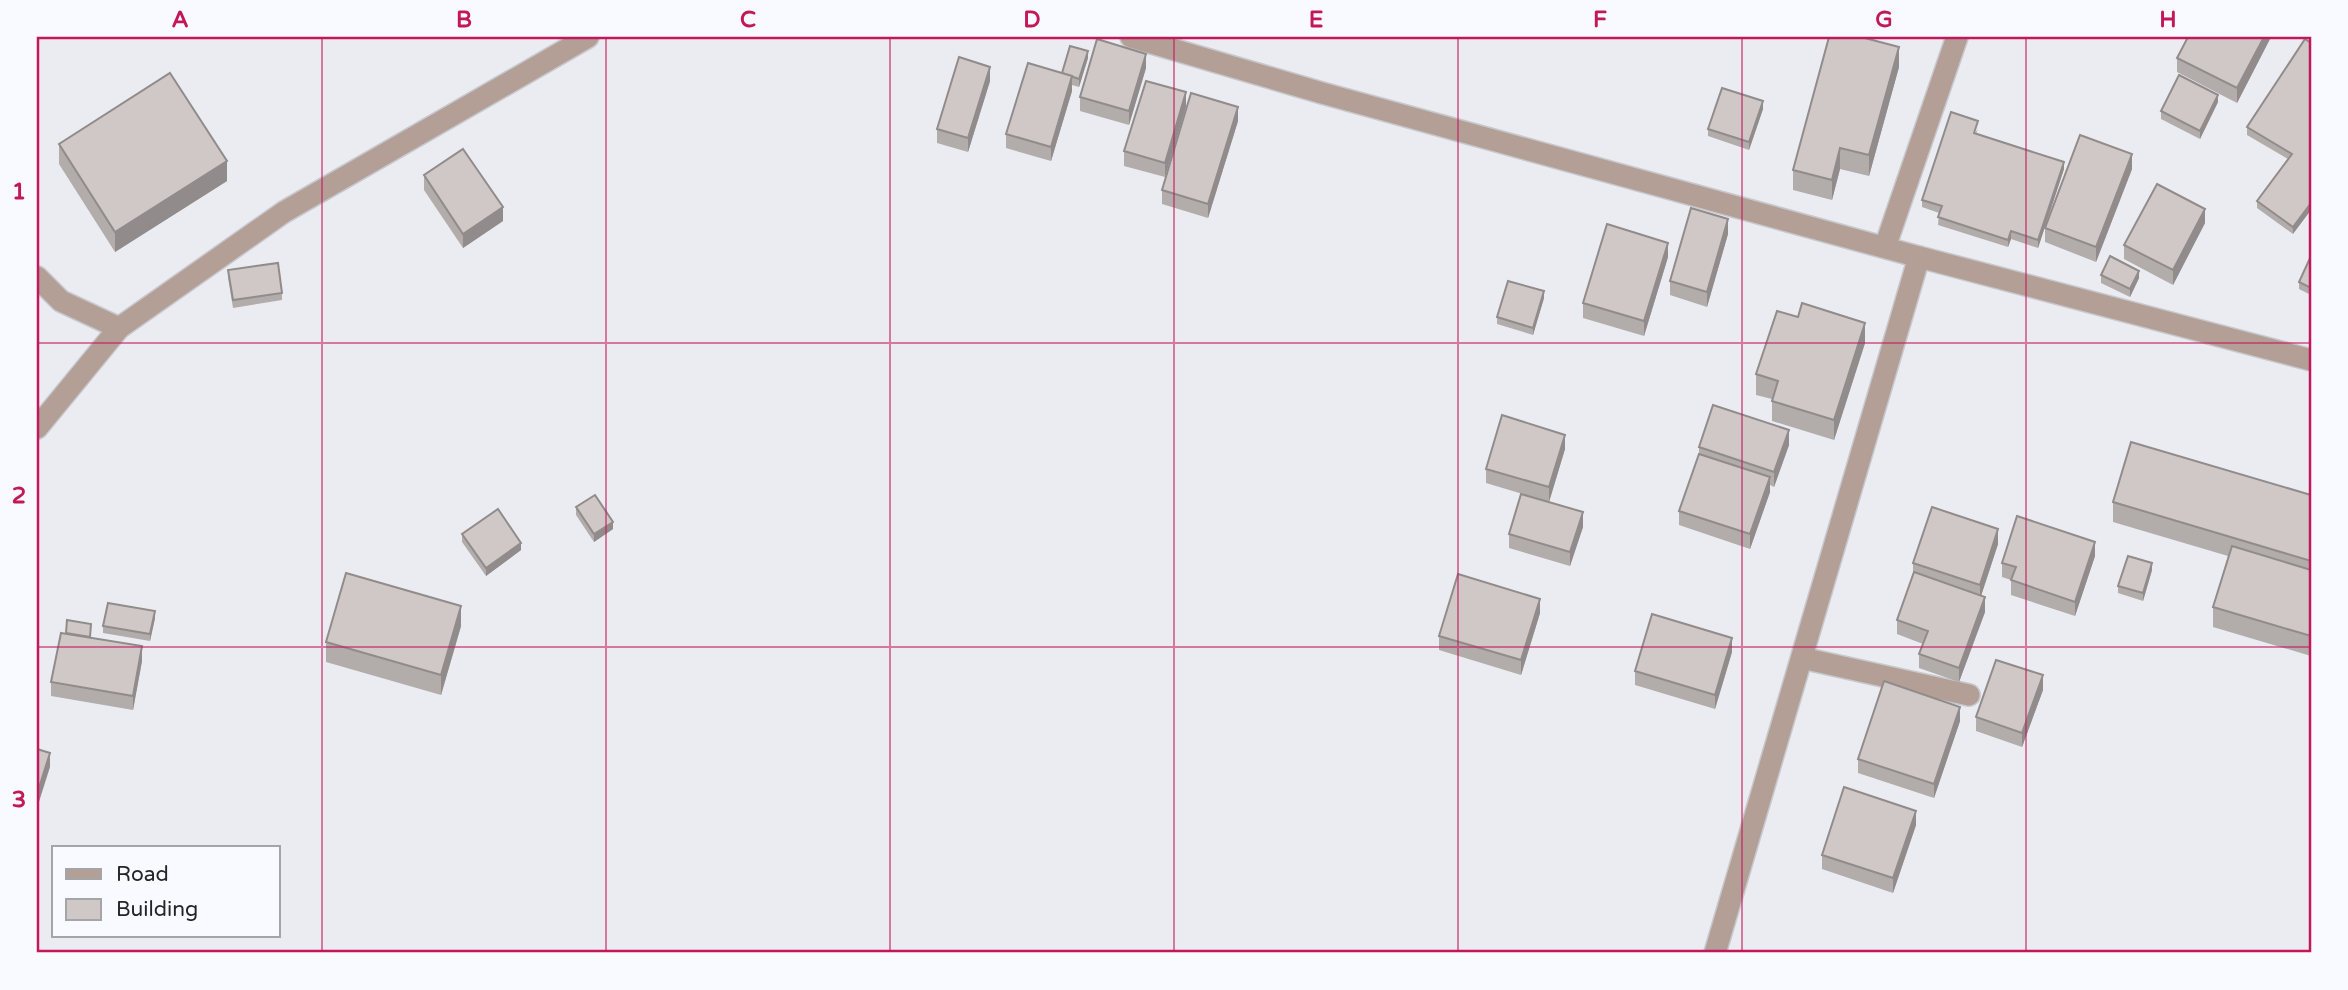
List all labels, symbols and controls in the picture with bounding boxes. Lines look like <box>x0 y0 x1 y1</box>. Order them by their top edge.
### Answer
text: A <box>171 6 189 34</box>
text: B <box>456 6 472 34</box>
text: C <box>740 6 756 34</box>
text: D <box>1023 6 1041 34</box>
text: E <box>1309 6 1323 34</box>
text: F <box>1593 6 1607 34</box>
text: G <box>1875 6 1893 34</box>
text: H <box>2159 6 2177 34</box>
text: 1 <box>12 178 26 206</box>
text: 2 <box>12 482 26 510</box>
text: 3 <box>12 786 26 814</box>
legend <box>52 846 280 937</box>
text: Road <box>116 862 169 887</box>
text: Building <box>116 897 198 922</box>

